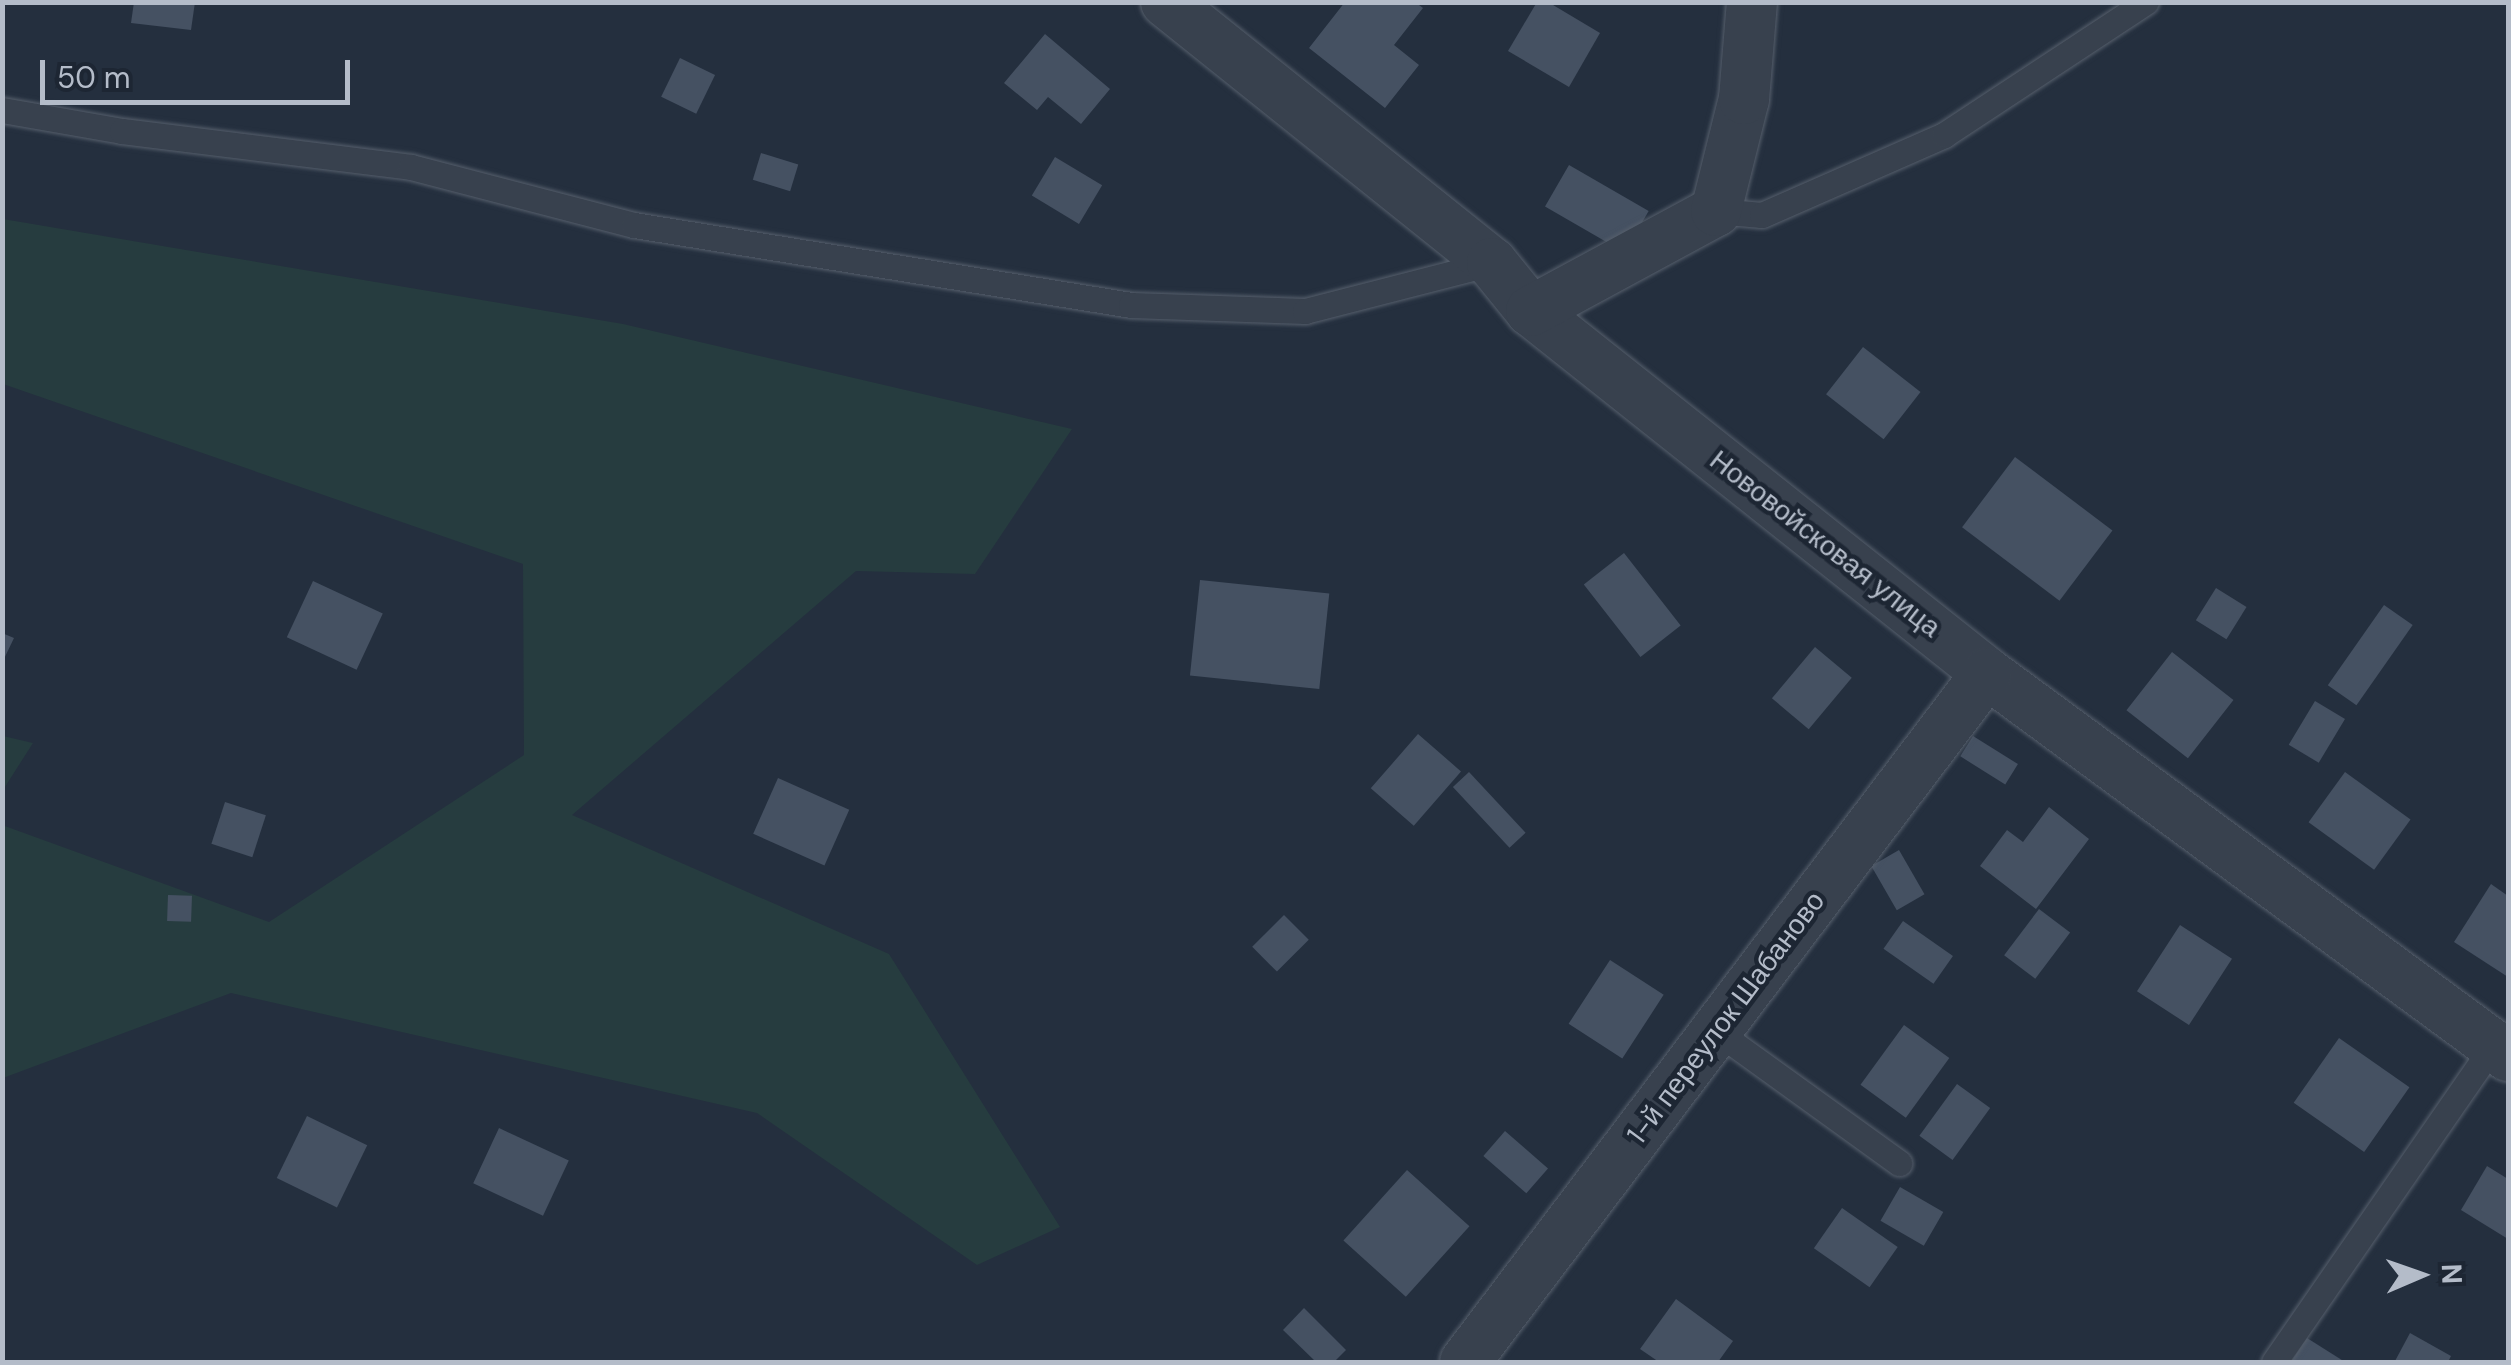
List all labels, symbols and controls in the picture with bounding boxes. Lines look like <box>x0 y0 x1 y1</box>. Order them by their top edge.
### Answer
scale bar <box>45 40 355 102</box>
text: 50 m <box>57 58 131 97</box>
street label: Нововойсковая улица <box>1703 443 1947 645</box>
street label: 1-й переулок Шабаново <box>1620 885 1832 1151</box>
north arrow <box>2371 1225 2471 1325</box>
text: N <box>2433 1263 2470 1285</box>

